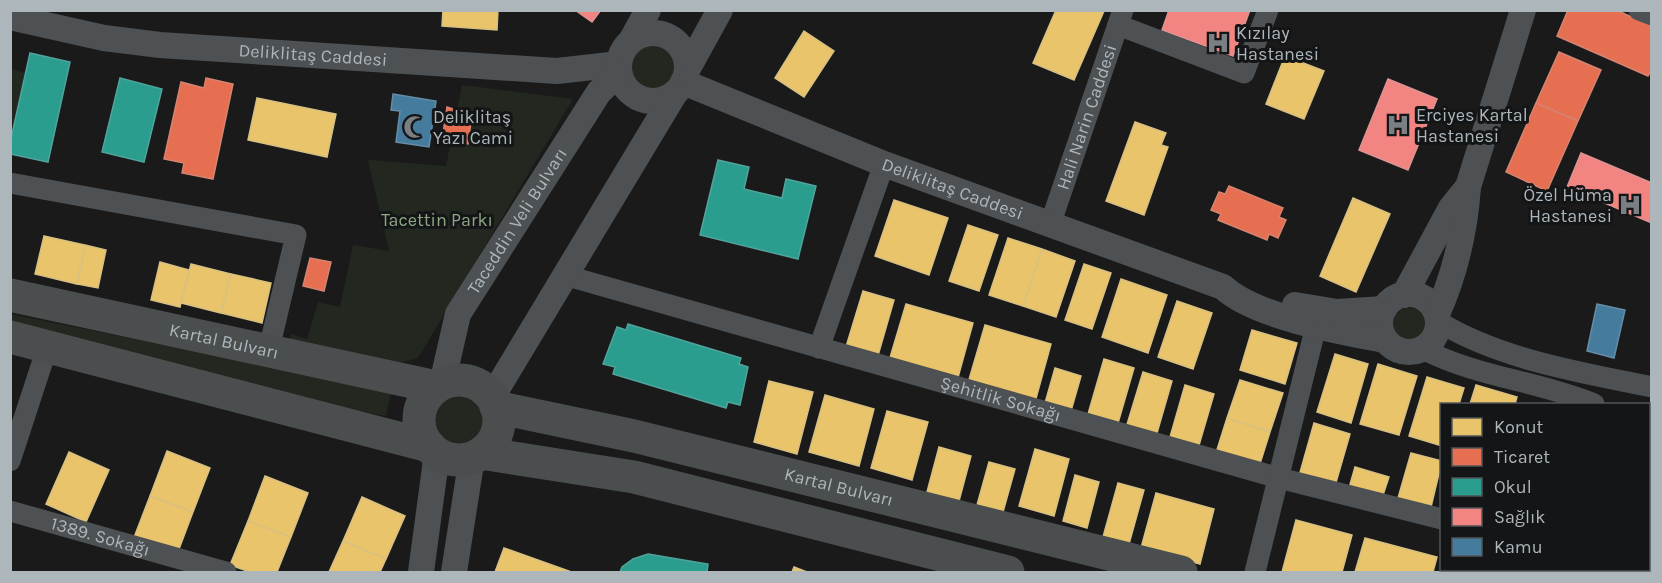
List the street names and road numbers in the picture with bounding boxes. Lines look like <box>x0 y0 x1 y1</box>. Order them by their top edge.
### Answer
street label: Deliklitaş Caddesi <box>238 39 388 71</box>
street label: Hali Narin Caddesi <box>1052 41 1122 193</box>
street label: Taceddin Veli Bulvarı <box>462 144 572 298</box>
street label: Deliklitaş Caddesi <box>879 153 1026 225</box>
street label: Kartal Bulvarı <box>167 319 281 364</box>
street label: Şehitlik Sokağı <box>938 371 1064 427</box>
street label: Kartal Bulvarı <box>782 463 895 511</box>
street label: 1389. Sokağı <box>48 512 153 561</box>

